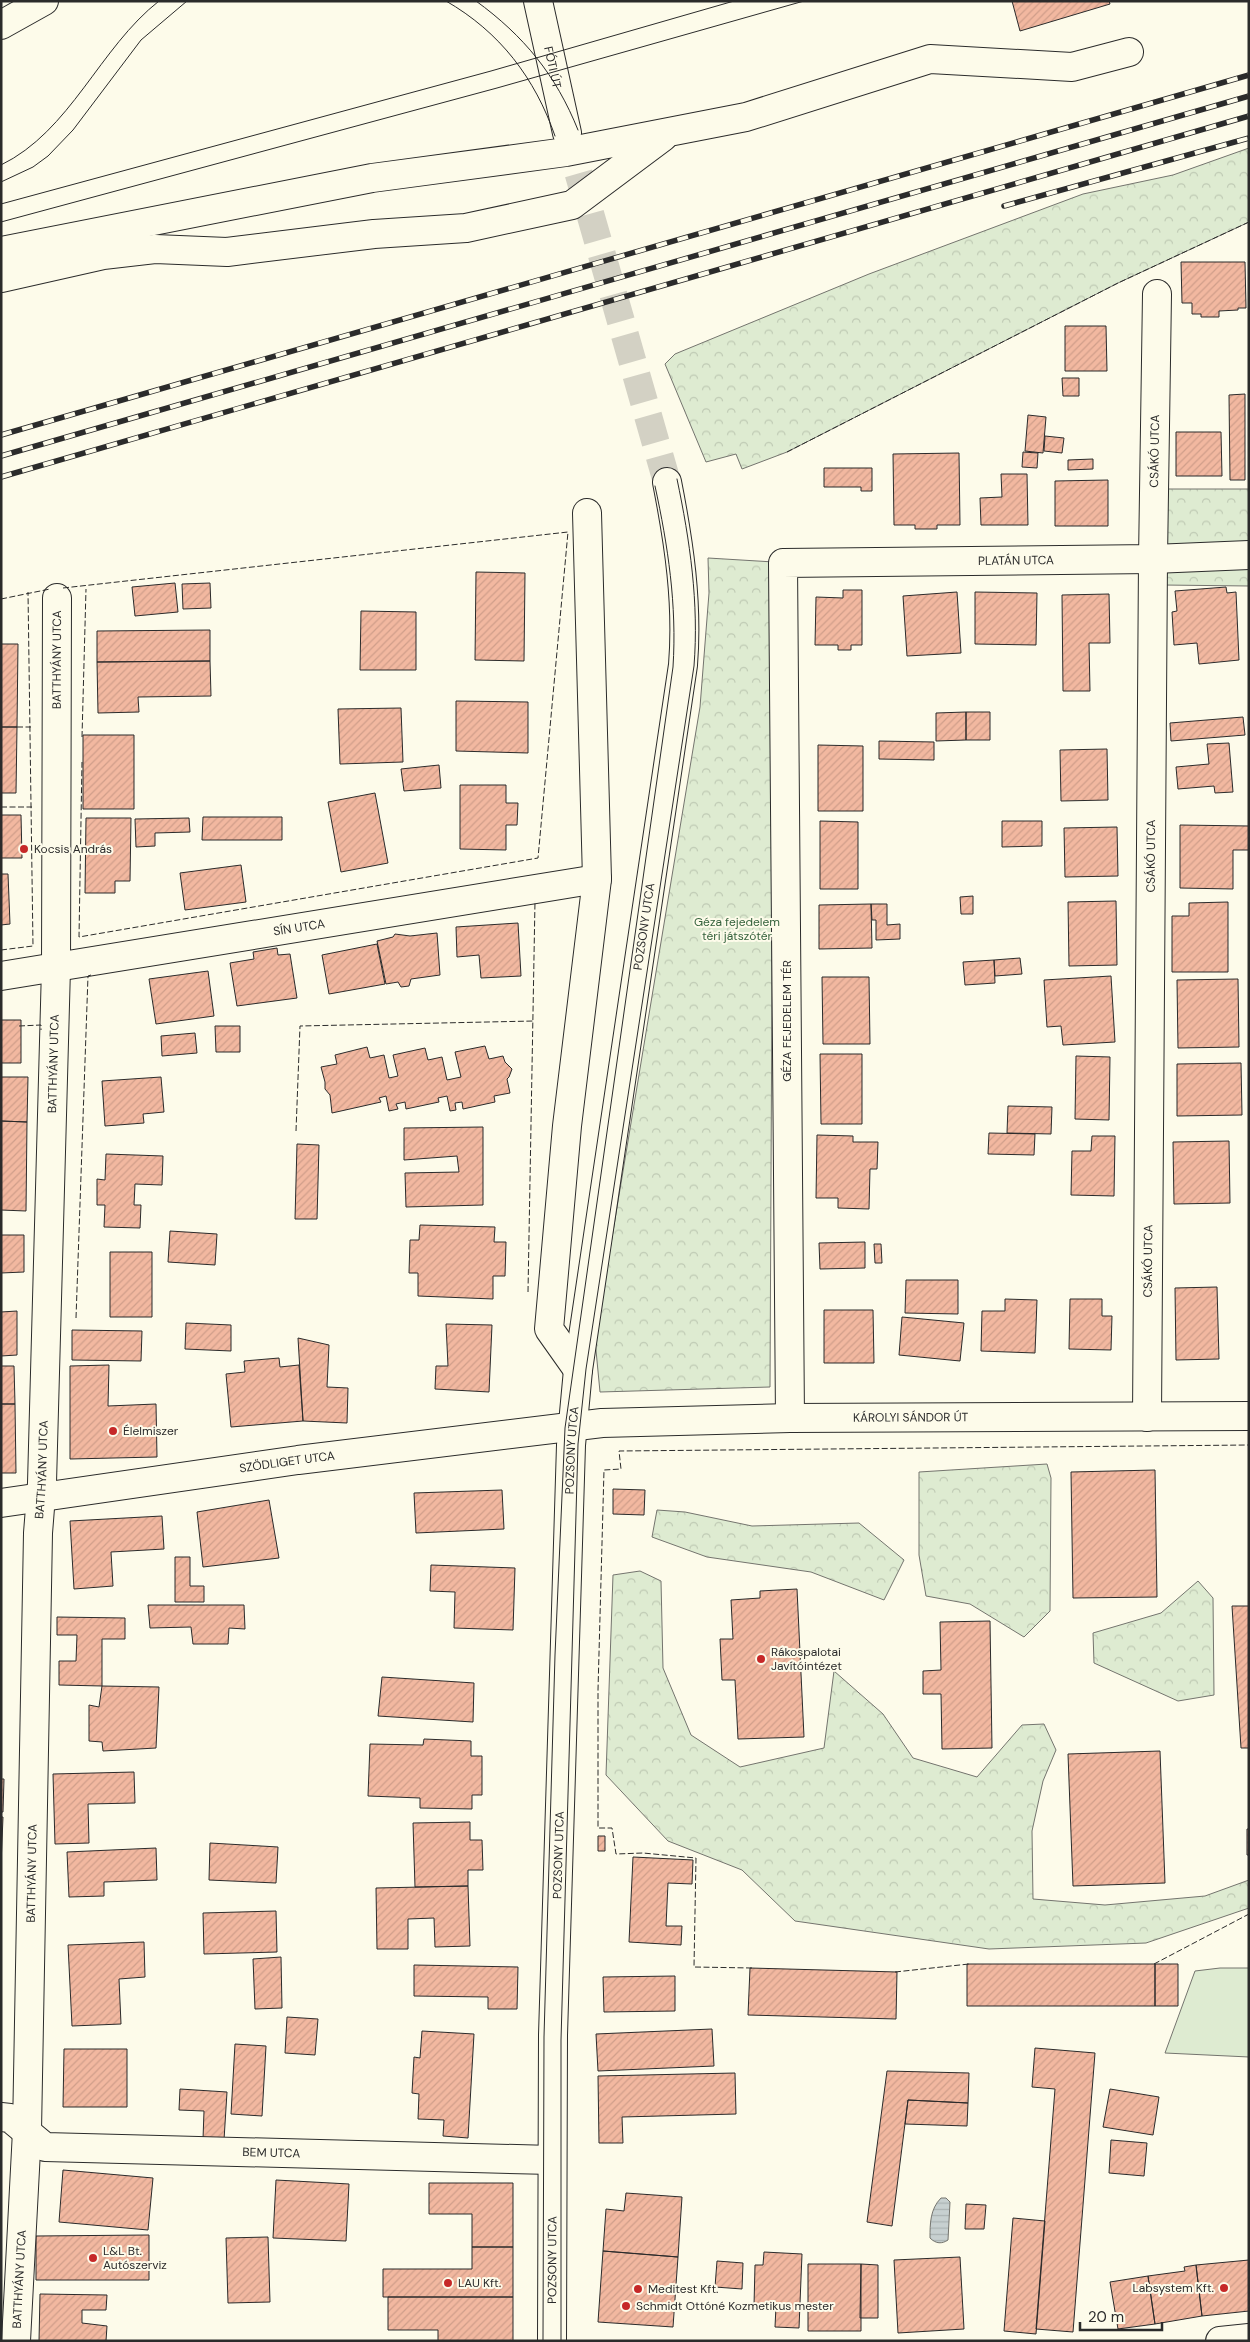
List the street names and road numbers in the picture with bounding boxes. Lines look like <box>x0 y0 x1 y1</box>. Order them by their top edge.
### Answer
street label: FÓTI ÚT <box>540 45 565 90</box>
street label: CSÁKÓ UTCA <box>1146 414 1163 488</box>
street label: PLATÁN UTCA <box>978 552 1054 569</box>
street label: BATTHYÁNY UTCA <box>49 610 65 709</box>
street label: CSÁKÓ UTCA <box>1143 819 1159 893</box>
street label: POZSONY UTCA <box>630 882 658 971</box>
street label: SÍN UTCA <box>272 915 326 940</box>
street label: GÉZA FEJEDELEM TÉR <box>779 960 795 1082</box>
street label: BATTHYÁNY UTCA <box>44 1014 63 1113</box>
street label: CSÁKÓ UTCA <box>1140 1224 1156 1298</box>
street label: POZSONY UTCA <box>562 1406 583 1495</box>
street label: KÁROLYI SÁNDOR ÚT <box>853 1409 969 1426</box>
street label: BATTHYÁNY UTCA <box>31 1420 52 1520</box>
street label: SZŐDLIGET UTCA <box>238 1448 336 1476</box>
street label: POZSONY UTCA <box>549 1811 568 1899</box>
street label: BATTHYÁNY UTCA <box>23 1824 41 1923</box>
street label: BEM UTCA <box>242 2144 301 2162</box>
street label: POZSONY UTCA <box>544 2216 560 2304</box>
street label: BATTHYÁNY UTCA <box>9 2229 30 2329</box>

